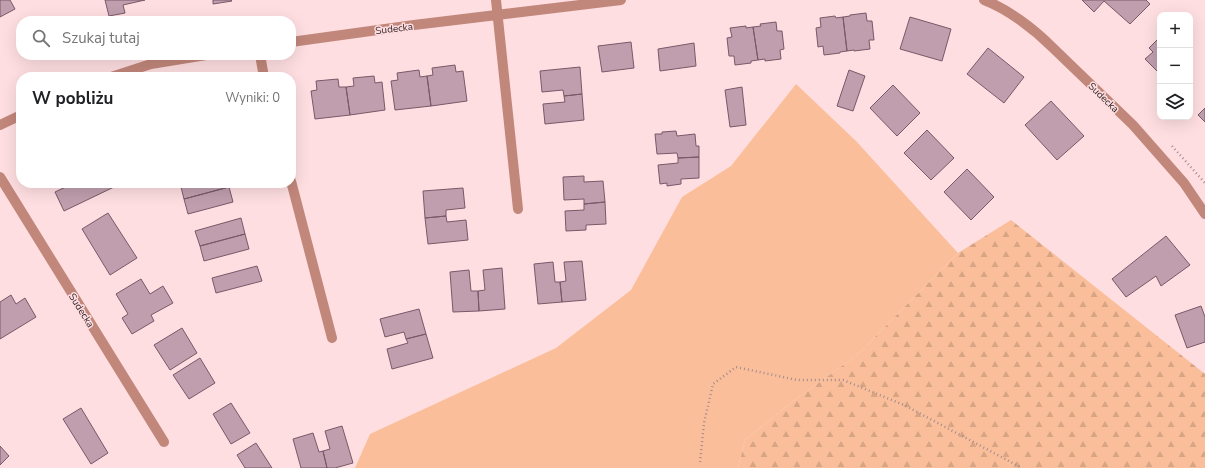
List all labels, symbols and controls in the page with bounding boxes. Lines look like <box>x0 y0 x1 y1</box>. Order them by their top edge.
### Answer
map controls <box>1157 12 1193 120</box>
button: + <box>1157 12 1193 48</box>
search box <box>16 16 296 60</box>
street label: Sudecka <box>375 20 414 38</box>
icon: search <box>30 27 52 49</box>
text: Szukaj tutaj <box>62 28 140 48</box>
button: − <box>1157 48 1193 84</box>
street label: Sudecka <box>1085 80 1122 116</box>
button: layers <box>1157 84 1193 120</box>
text: W pobliżu <box>32 87 113 110</box>
text: Wyniki: 0 <box>225 89 280 107</box>
street label: Sudecka <box>65 291 97 330</box>

